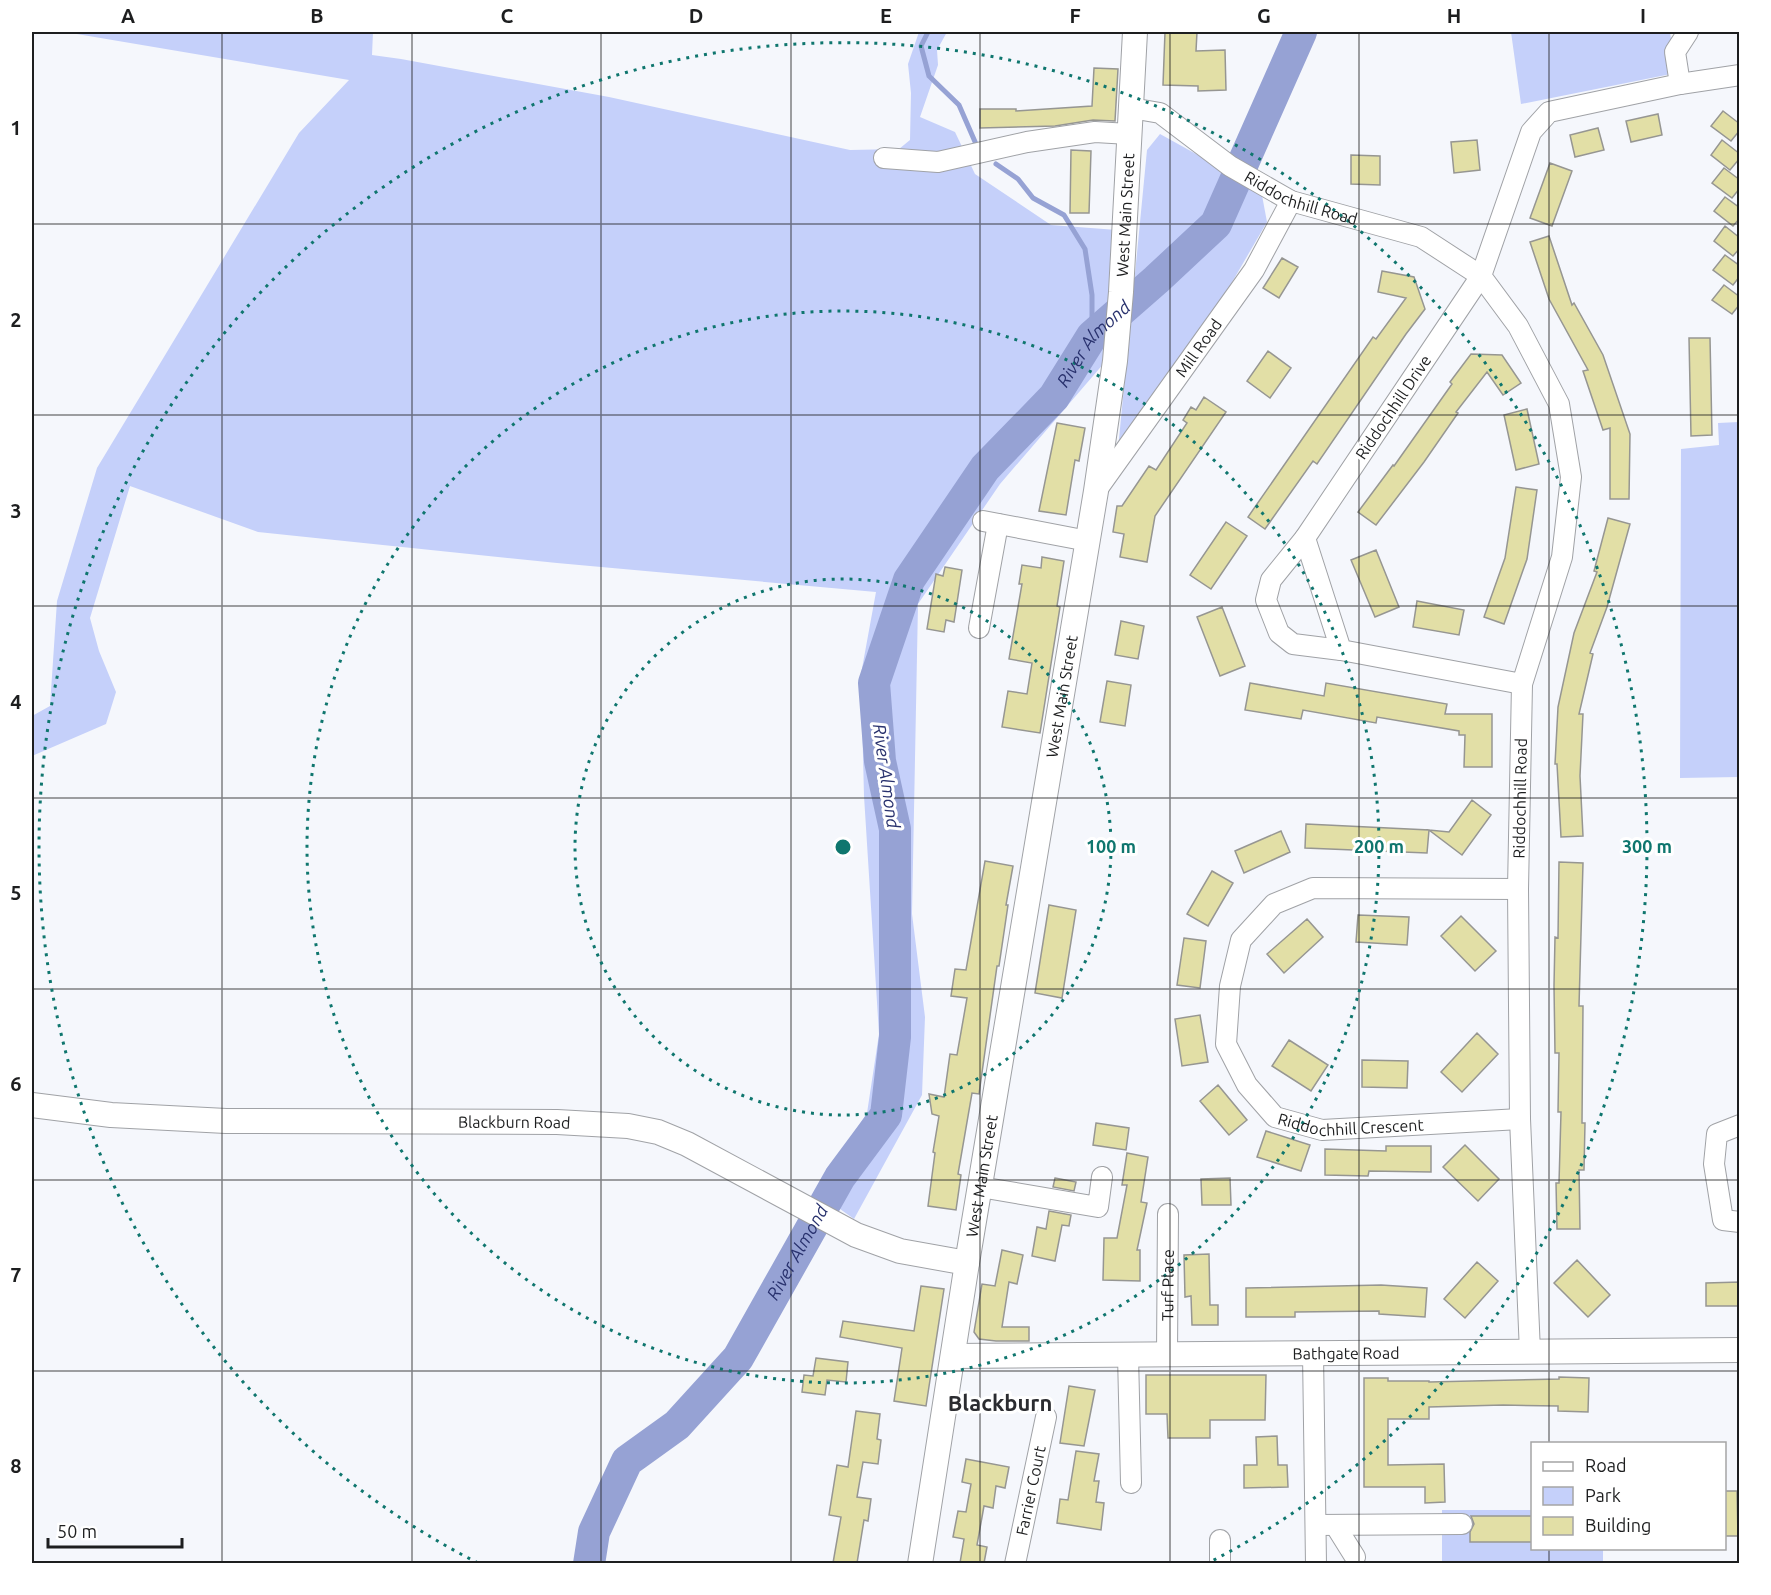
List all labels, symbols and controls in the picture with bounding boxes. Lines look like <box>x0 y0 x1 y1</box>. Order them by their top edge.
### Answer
text: A <box>121 4 135 27</box>
text: B <box>310 4 324 27</box>
text: C <box>501 4 514 27</box>
text: D <box>689 4 703 27</box>
text: E <box>880 4 892 27</box>
text: F <box>1069 4 1081 27</box>
text: G <box>1257 4 1271 27</box>
text: H <box>1447 4 1461 27</box>
text: I <box>1640 4 1646 27</box>
text: 1 <box>10 116 22 139</box>
street label: West Main Street <box>1113 152 1137 277</box>
street label: Riddochhill Road <box>1242 167 1360 228</box>
water label: River Almond <box>1052 296 1134 390</box>
text: 2 <box>10 308 22 331</box>
street label: Mill Road <box>1172 315 1225 380</box>
street label: Riddochhill Drive <box>1352 352 1434 462</box>
text: 3 <box>10 499 22 522</box>
street label: West Main Street <box>1043 633 1081 759</box>
text: 4 <box>10 690 22 713</box>
water label: River Almond <box>870 722 904 830</box>
street label: Riddochhill Road <box>1510 738 1530 859</box>
text: 100 m <box>1086 836 1136 856</box>
text: 200 m <box>1354 836 1404 856</box>
text: 300 m <box>1622 836 1672 856</box>
centre of rings <box>833 837 853 857</box>
text: 5 <box>10 881 22 904</box>
text: 6 <box>10 1072 22 1095</box>
street label: Riddochhill Crescent <box>1276 1109 1425 1139</box>
street label: Blackburn Road <box>458 1113 571 1132</box>
street label: West Main Street <box>962 1113 1001 1238</box>
water label: River Almond <box>762 1200 832 1303</box>
street label: Turf Place <box>1158 1249 1177 1321</box>
text: 7 <box>10 1263 22 1286</box>
street label: Bathgate Road <box>1292 1344 1400 1362</box>
district label: Blackburn <box>948 1390 1052 1415</box>
legend <box>1531 1442 1726 1550</box>
street label: Farrier Court <box>1012 1443 1049 1537</box>
text: 8 <box>10 1454 22 1477</box>
text: Road <box>1585 1455 1627 1475</box>
text: Park <box>1585 1485 1621 1505</box>
scale bar <box>48 1511 182 1549</box>
text: Building <box>1585 1515 1651 1535</box>
text: 50 m <box>57 1521 97 1541</box>

